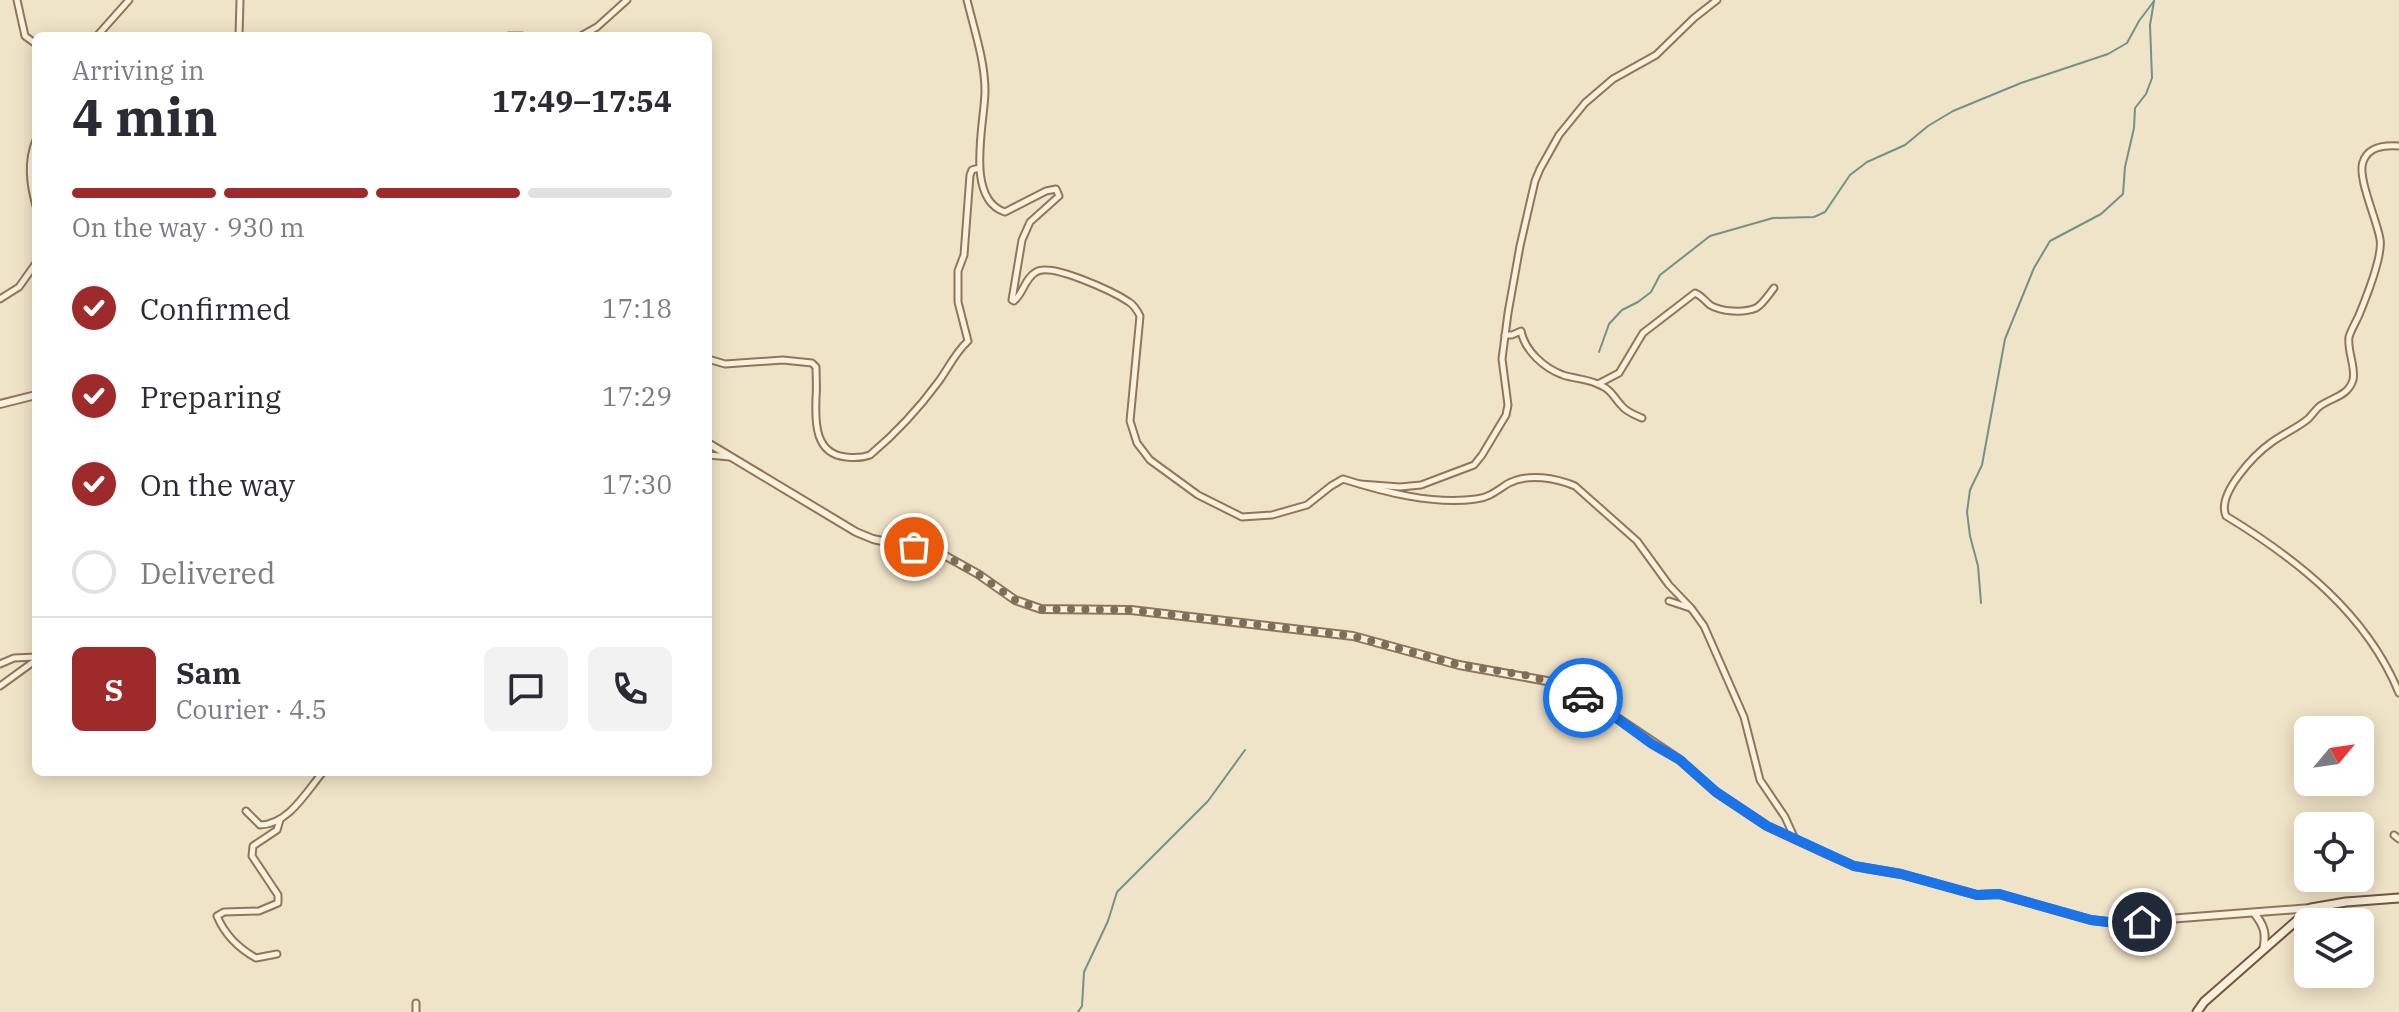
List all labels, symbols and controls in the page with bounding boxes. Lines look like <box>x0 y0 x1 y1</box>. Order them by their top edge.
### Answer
text: Arriving in <box>72 53 205 87</box>
text: 17:49–17:54 <box>492 81 672 120</box>
text: 4 min <box>72 83 218 150</box>
text: On the way · 930 m <box>72 210 305 244</box>
icon: check <box>72 286 116 330</box>
text: Confirmed <box>140 289 291 328</box>
text: 17:18 <box>602 291 672 325</box>
icon: check <box>72 374 116 418</box>
text: Preparing <box>140 377 281 416</box>
text: 17:29 <box>602 379 672 413</box>
icon: check <box>72 462 116 506</box>
text: On the way <box>140 465 295 504</box>
text: 17:30 <box>602 467 672 501</box>
pin <box>880 513 948 581</box>
icon: bag <box>892 525 936 569</box>
text: Delivered <box>140 553 275 592</box>
button: chat <box>484 647 568 731</box>
button: phone <box>588 647 672 731</box>
text: Sam <box>176 653 241 692</box>
courier <box>1543 658 1623 738</box>
text: S <box>105 670 123 709</box>
icon: car <box>1561 676 1605 720</box>
text: Courier · 4.5 <box>176 692 327 726</box>
north arrow <box>2294 716 2374 796</box>
map controls <box>2294 716 2374 988</box>
button: locate <box>2294 812 2374 892</box>
pin <box>2108 888 2176 956</box>
icon: home <box>2120 900 2164 944</box>
button: layers <box>2294 908 2374 988</box>

